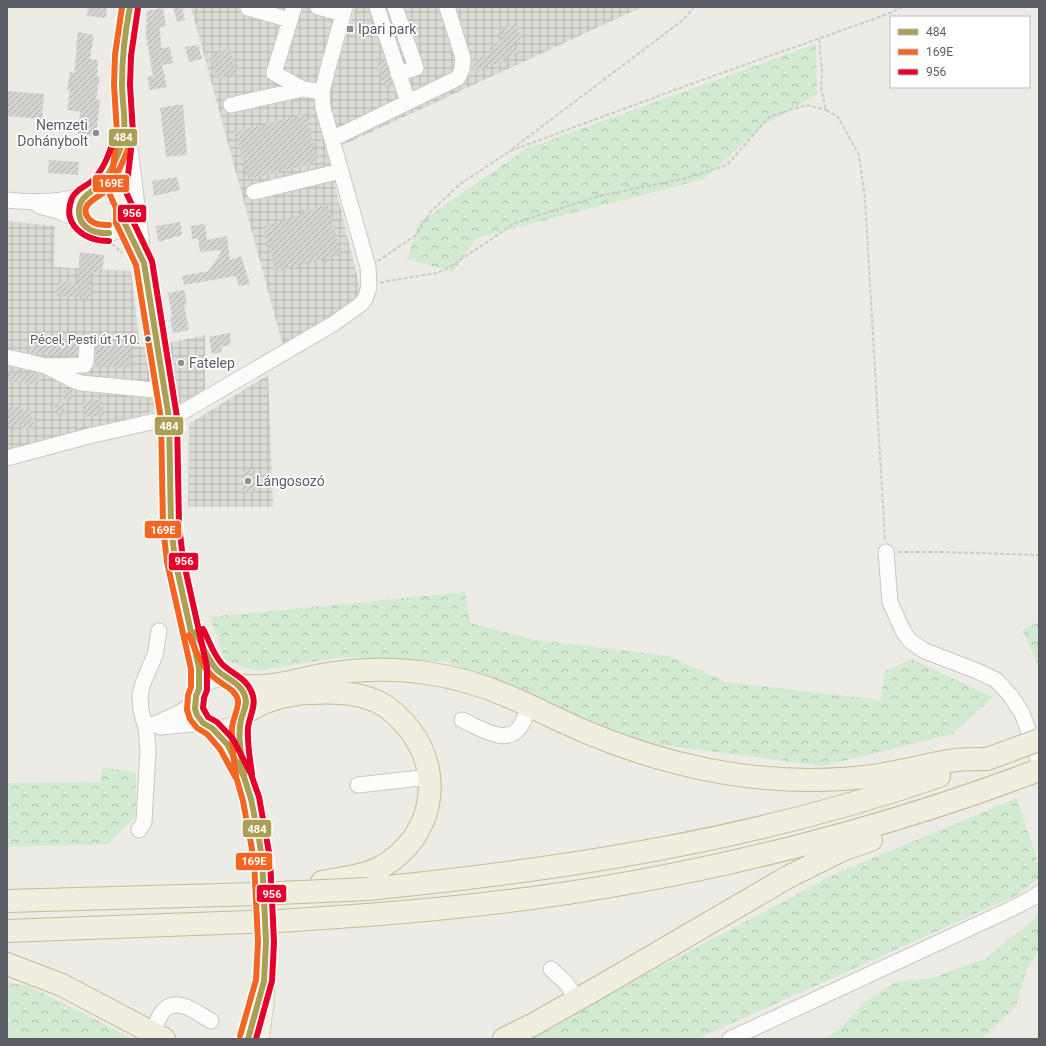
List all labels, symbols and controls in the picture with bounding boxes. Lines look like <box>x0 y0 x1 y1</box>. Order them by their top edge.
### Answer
legend <box>890 16 1030 88</box>
place label: Ipari park <box>358 21 417 37</box>
marker: Ipari park <box>345 24 355 34</box>
text: 484 <box>926 25 946 39</box>
text: 169E <box>926 45 953 59</box>
text: 956 <box>926 65 946 79</box>
place label: Nemzeti Dohánybolt <box>17 117 88 149</box>
marker: Nemzeti Dohánybolt <box>91 128 101 138</box>
line badge: 484 <box>108 128 138 147</box>
text: 484 <box>114 131 133 144</box>
line badge: 169E <box>92 174 130 193</box>
text: 169E <box>98 177 124 190</box>
line badge: 956 <box>117 204 147 223</box>
text: 956 <box>123 207 141 220</box>
place label: Pécel, Pesti út 110. <box>30 332 140 347</box>
marker: Pécel, Pesti út 110. <box>143 334 153 344</box>
place label: Fatelep <box>189 355 235 371</box>
marker: Fatelep <box>176 358 186 368</box>
line badge: 484 <box>154 416 184 436</box>
text: 484 <box>160 420 179 433</box>
place label: Lángosozó <box>256 473 325 489</box>
marker: Lángosozó <box>243 476 253 486</box>
line badge: 169E <box>144 520 182 539</box>
text: 169E <box>150 524 176 537</box>
line badge: 956 <box>168 552 199 571</box>
text: 956 <box>175 555 193 568</box>
line badge: 484 <box>242 819 272 838</box>
text: 484 <box>248 823 267 836</box>
line badge: 169E <box>235 852 273 871</box>
text: 169E <box>241 855 267 868</box>
line badge: 956 <box>256 884 287 903</box>
text: 956 <box>263 888 281 901</box>

